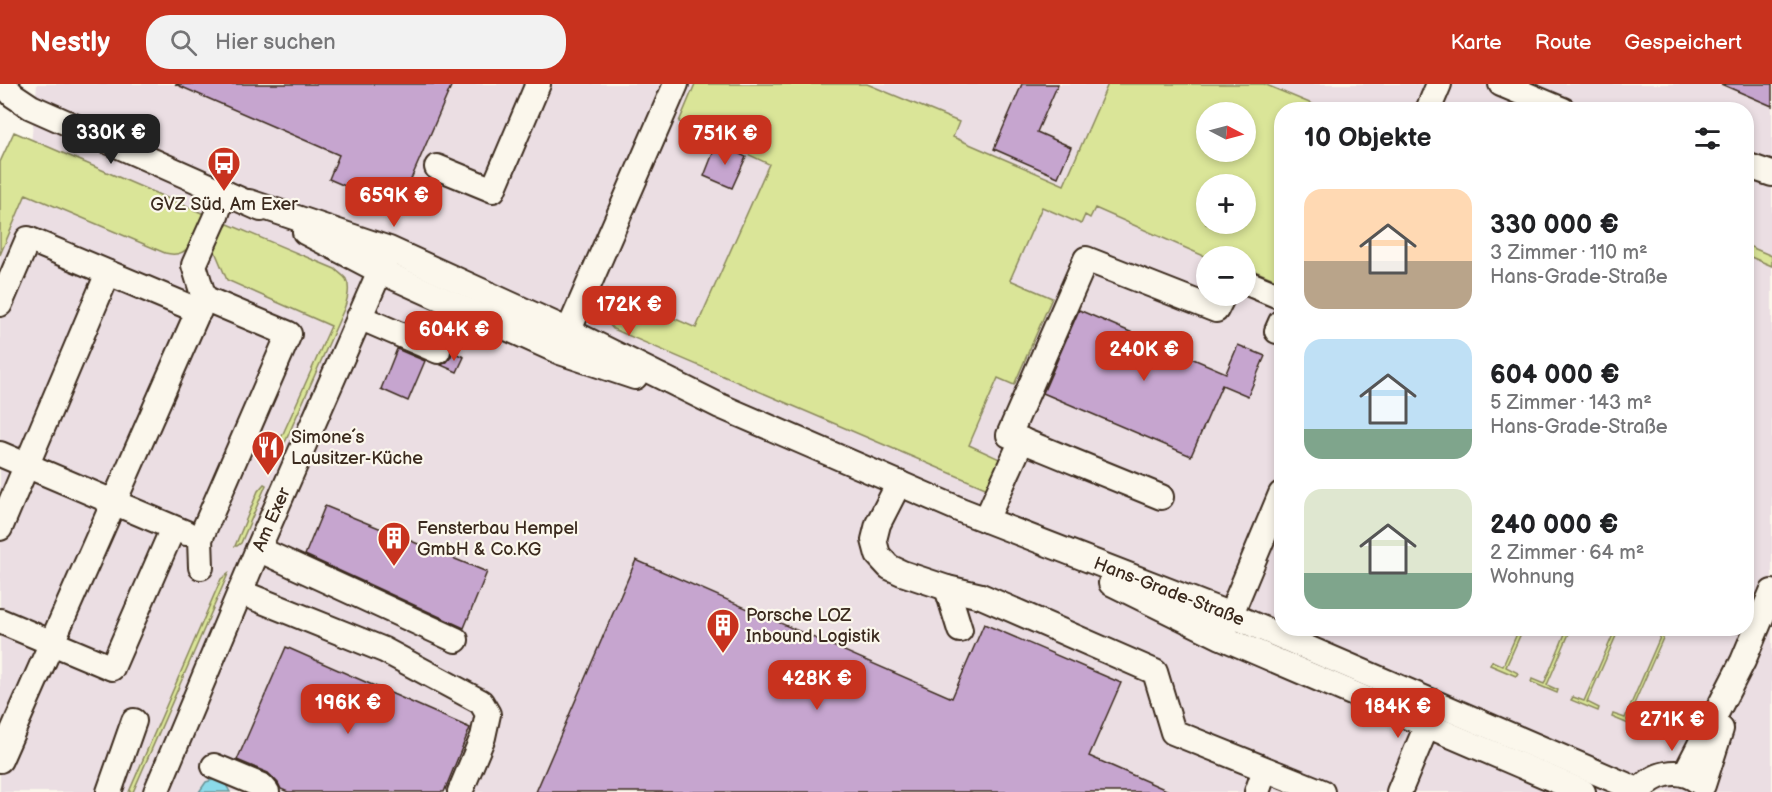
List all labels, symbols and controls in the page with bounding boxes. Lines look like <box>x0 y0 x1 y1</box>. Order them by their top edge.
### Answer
search box <box>146 15 566 69</box>
text: Nestly <box>30 26 110 59</box>
icon: search <box>167 26 200 59</box>
text: Hier suchen <box>215 29 336 56</box>
text: Karte <box>1450 30 1502 55</box>
text: Route <box>1535 30 1591 55</box>
text: Gespeichert <box>1624 30 1742 55</box>
north arrow <box>1196 102 1256 162</box>
map controls <box>1196 102 1256 306</box>
pin: 330K € <box>62 114 160 165</box>
pin: 751K € <box>676 115 774 166</box>
text: 330K € <box>76 121 146 145</box>
text: 751K € <box>692 122 758 146</box>
icon: filters <box>1691 122 1724 155</box>
text: 10 Objekte <box>1304 123 1431 154</box>
bus stop icon: GVZ Süd, Am Exer <box>206 145 242 192</box>
button: + <box>1196 174 1256 234</box>
pin: 659K € <box>345 177 443 228</box>
text: 659K € <box>359 184 429 208</box>
place label: GVZ Süd, Am Exer <box>150 194 298 215</box>
text: 330 000 € <box>1490 210 1619 241</box>
icon: home <box>1352 213 1424 285</box>
text: 3 Zimmer · 110 m² <box>1490 241 1648 265</box>
button: − <box>1196 246 1256 306</box>
text: Hans-Grade-Straße <box>1490 265 1668 289</box>
pin: 172K € <box>580 286 678 337</box>
text: 172K € <box>596 293 662 317</box>
pin: 604K € <box>405 311 503 362</box>
text: 604K € <box>419 318 489 342</box>
pin: 240K € <box>1095 331 1193 382</box>
text: 240K € <box>1109 338 1179 362</box>
text: 604 000 € <box>1490 360 1620 391</box>
icon: home <box>1352 363 1424 435</box>
text: 5 Zimmer · 143 m² <box>1490 391 1652 415</box>
text: Hans-Grade-Straße <box>1490 415 1668 439</box>
place label: Simone´s Lausitzer-Küche <box>291 427 423 469</box>
restaurant icon: Simone´s Lausitzer-Küche <box>250 429 286 476</box>
street label: Am Exer <box>248 484 295 555</box>
text: 240 000 € <box>1490 510 1618 541</box>
icon: home <box>1352 513 1424 585</box>
place label: Fensterbau Hempel GmbH & Co.KG <box>417 518 578 560</box>
building icon: Fensterbau Hempel GmbH & Co.KG <box>376 520 412 567</box>
text: 2 Zimmer · 64 m² <box>1490 541 1644 565</box>
street label: Hans-Grade-Straße <box>1091 553 1248 631</box>
text: Wohnung <box>1490 565 1575 589</box>
place label: Porsche LOZ Inbound Logistik <box>746 605 880 647</box>
building icon: Porsche LOZ Inbound Logistik <box>705 607 741 654</box>
pin: 428K € <box>768 660 866 711</box>
text: 428K € <box>782 667 852 691</box>
pin: 196K € <box>299 684 397 735</box>
pin: 184K € <box>1349 688 1447 739</box>
text: 196K € <box>315 691 381 715</box>
text: 184K € <box>1365 695 1431 719</box>
pin: 271K € <box>1623 701 1721 752</box>
text: 271K € <box>1640 708 1705 732</box>

